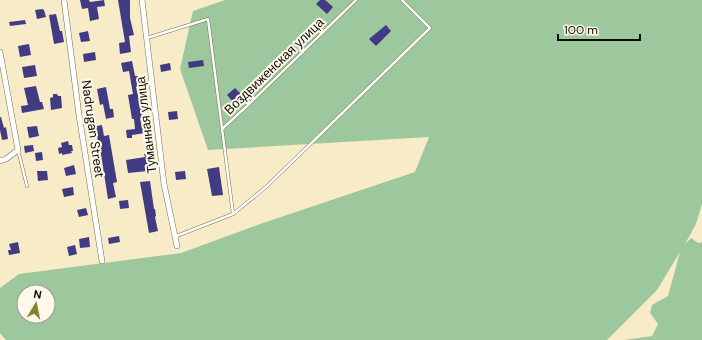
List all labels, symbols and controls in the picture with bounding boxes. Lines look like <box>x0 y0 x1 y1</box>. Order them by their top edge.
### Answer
street label: Воздвиженская улица <box>221 13 328 118</box>
scale bar <box>558 16 640 42</box>
text: 100 m <box>564 22 598 38</box>
street label: Туманная улица <box>132 75 160 174</box>
street label: Nadrugan Street <box>78 79 108 179</box>
north arrow <box>16 284 56 324</box>
text: N <box>33 287 43 302</box>

